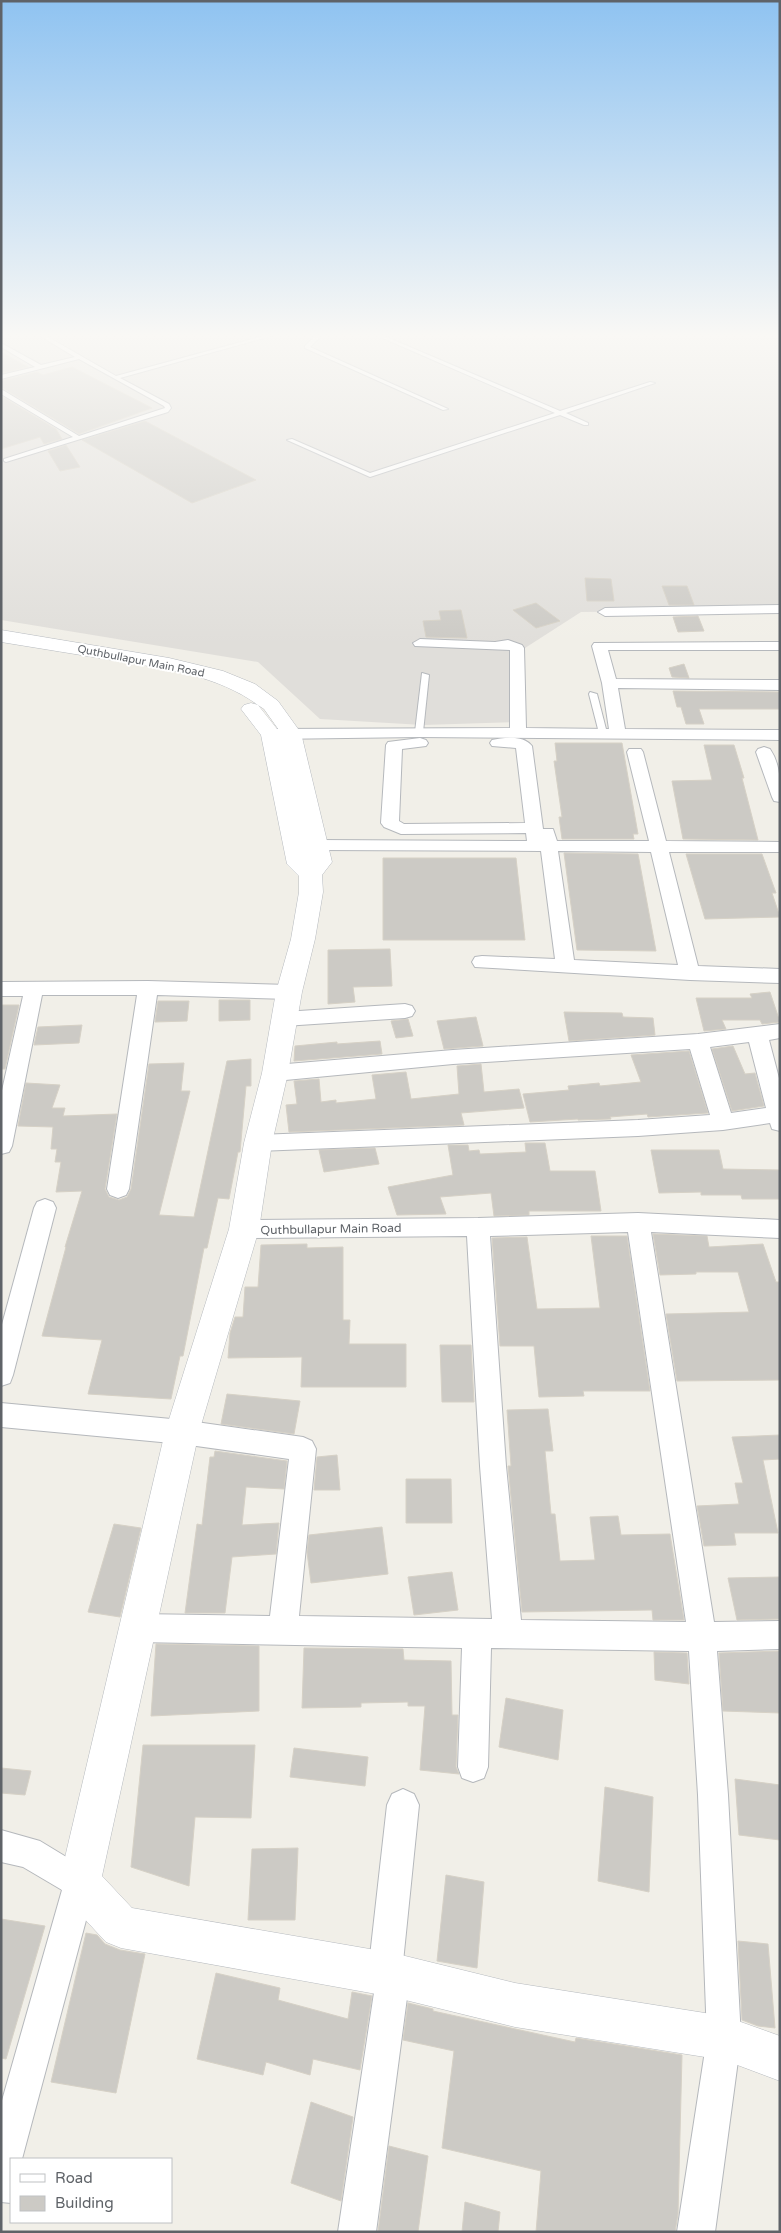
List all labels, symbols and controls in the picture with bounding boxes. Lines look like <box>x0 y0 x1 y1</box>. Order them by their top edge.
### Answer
street label: Quthbullapur Main Road <box>76 642 206 680</box>
street label: Quthbullapur Main Road <box>260 1221 402 1237</box>
legend <box>10 2158 172 2223</box>
text: Road <box>55 2169 93 2187</box>
text: Building <box>55 2194 114 2212</box>

